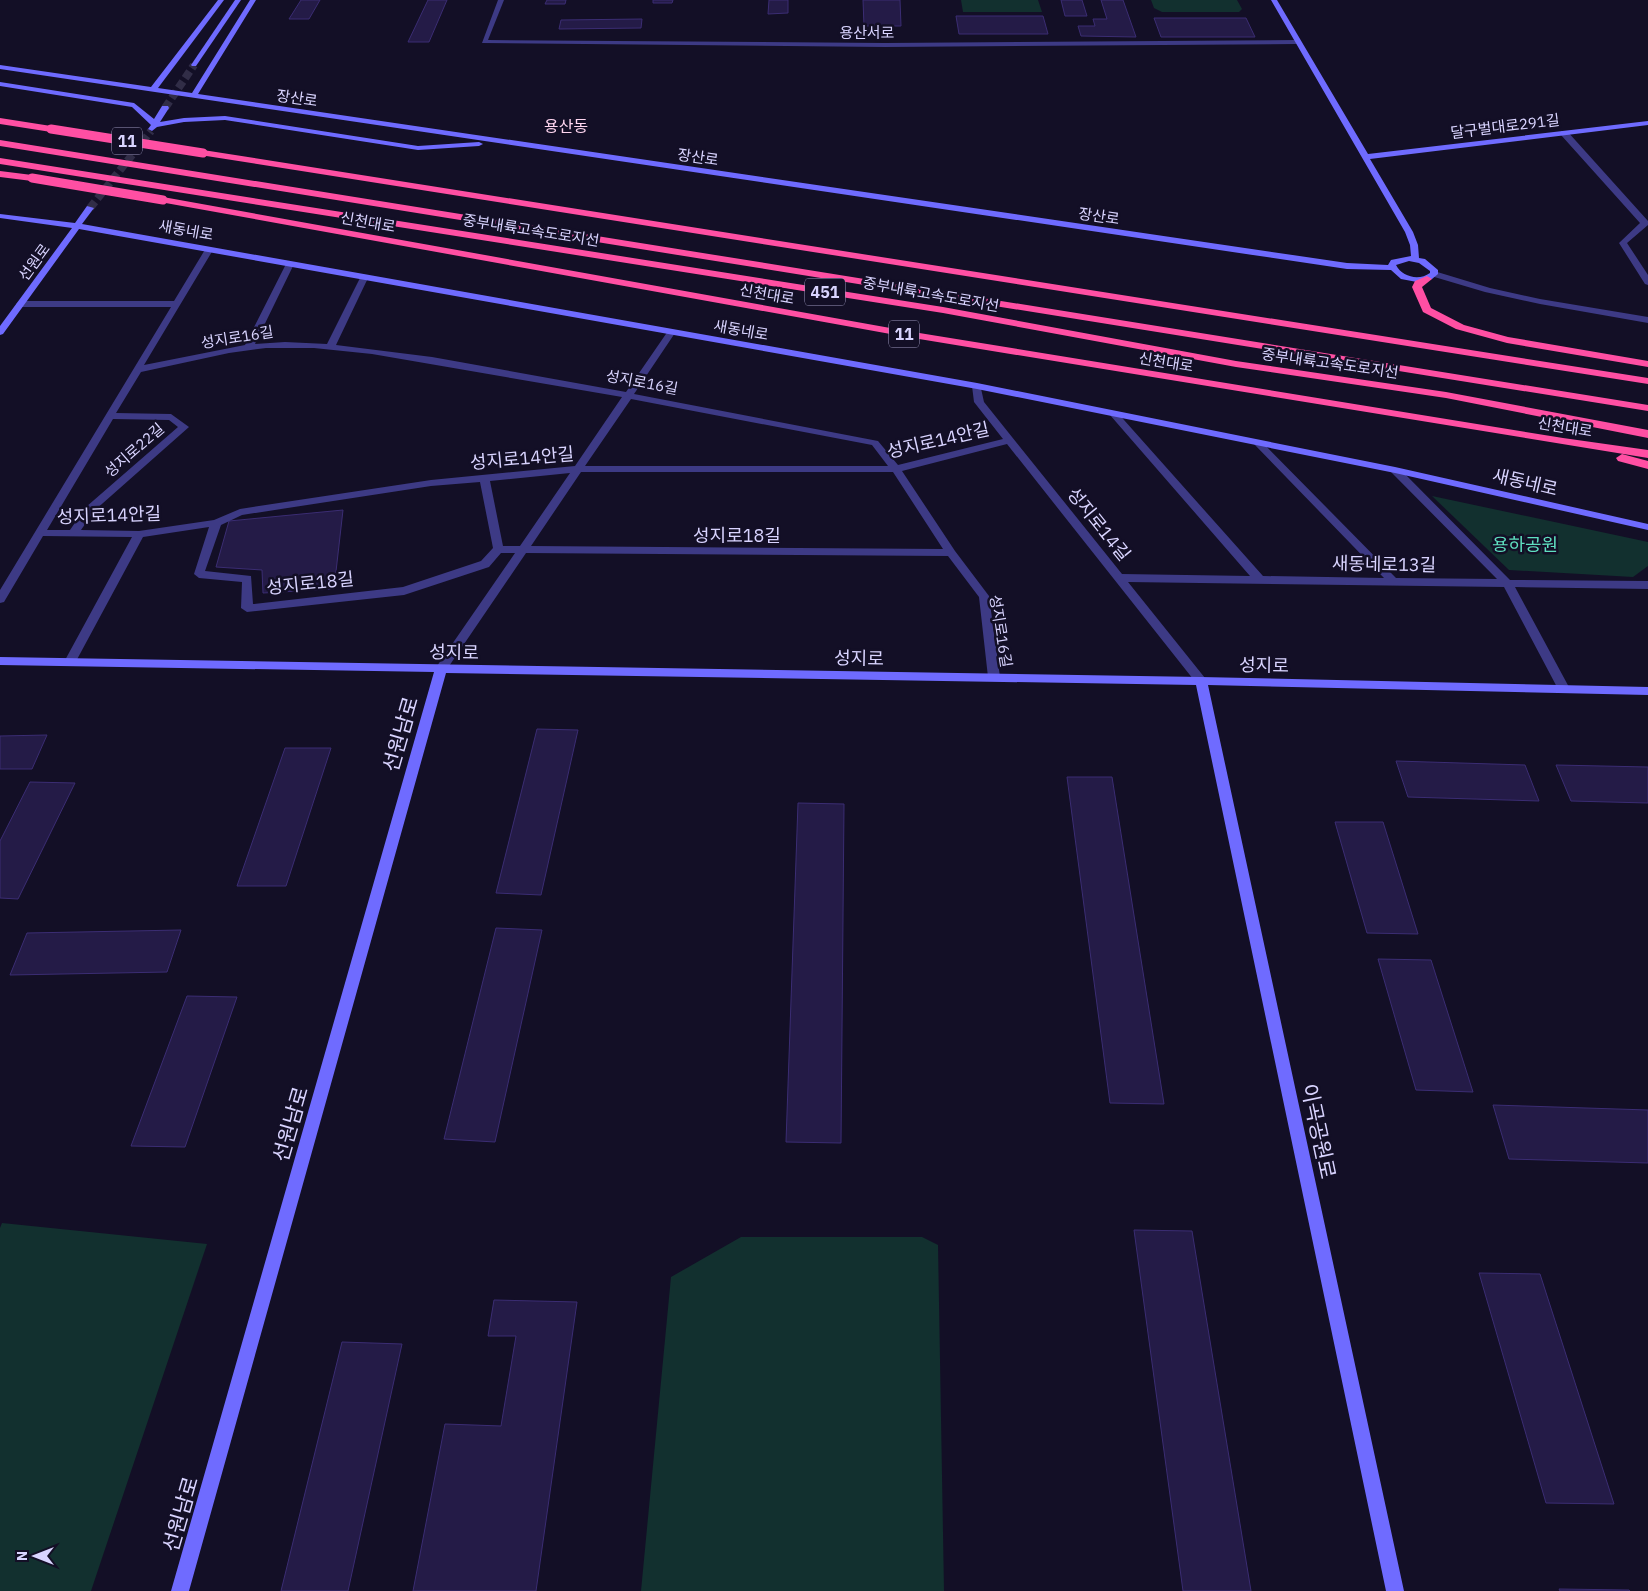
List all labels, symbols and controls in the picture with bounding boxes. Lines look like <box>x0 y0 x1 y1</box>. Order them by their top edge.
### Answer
street label: 용산서로 <box>839 23 895 42</box>
street label: 장산로 <box>275 86 319 110</box>
street label: 달구벌대로291길 <box>1449 110 1561 142</box>
district label: 용산동 <box>544 116 588 136</box>
road number: 11 <box>112 128 142 154</box>
street label: 장산로 <box>676 145 720 169</box>
street label: 장산로 <box>1077 204 1121 228</box>
street label: 신천대로 <box>339 208 397 236</box>
street label: 중부내륙고속도로지선 <box>461 210 601 250</box>
street label: 새동네로 <box>157 216 215 244</box>
street label: 선원로 <box>14 240 54 284</box>
street label: 중부내륙고속도로지선 <box>861 273 1001 315</box>
road number: 451 <box>805 278 845 306</box>
street label: 신천대로 <box>738 280 796 308</box>
street label: 새동네로 <box>712 316 770 344</box>
road number: 11 <box>889 320 919 348</box>
street label: 성지로16길 <box>199 322 275 352</box>
street label: 중부내륙고속도로지선 <box>1260 344 1400 382</box>
street label: 신천대로 <box>1137 348 1195 376</box>
street label: 성지로16길 <box>604 366 680 398</box>
street label: 신천대로 <box>1536 413 1594 441</box>
street label: 성지로14안길 <box>885 417 991 463</box>
street label: 성지로22길 <box>100 419 168 481</box>
street label: 성지로14안길 <box>469 442 575 474</box>
street label: 새동네로 <box>1490 463 1560 501</box>
street label: 성지로14길 <box>1062 483 1136 565</box>
street label: 성지로14안길 <box>56 502 162 528</box>
street label: 성지로18길 <box>693 524 781 547</box>
park label: 용하공원 <box>1492 533 1558 556</box>
street label: 새동네로13길 <box>1332 552 1436 576</box>
street label: 성지로18길 <box>265 567 355 599</box>
street label: 성지로16길 <box>986 593 1016 669</box>
street label: 성지로 <box>429 640 479 664</box>
street label: 성지로 <box>834 646 884 670</box>
street label: 성지로 <box>1239 653 1289 677</box>
street label: 선원남로 <box>376 693 424 775</box>
street label: 이곡공원로 <box>1295 1081 1343 1181</box>
street label: 선원남로 <box>266 1083 314 1165</box>
street label: 선원남로 <box>156 1473 204 1555</box>
north arrow <box>10 1531 60 1581</box>
text: N <box>13 1551 31 1561</box>

